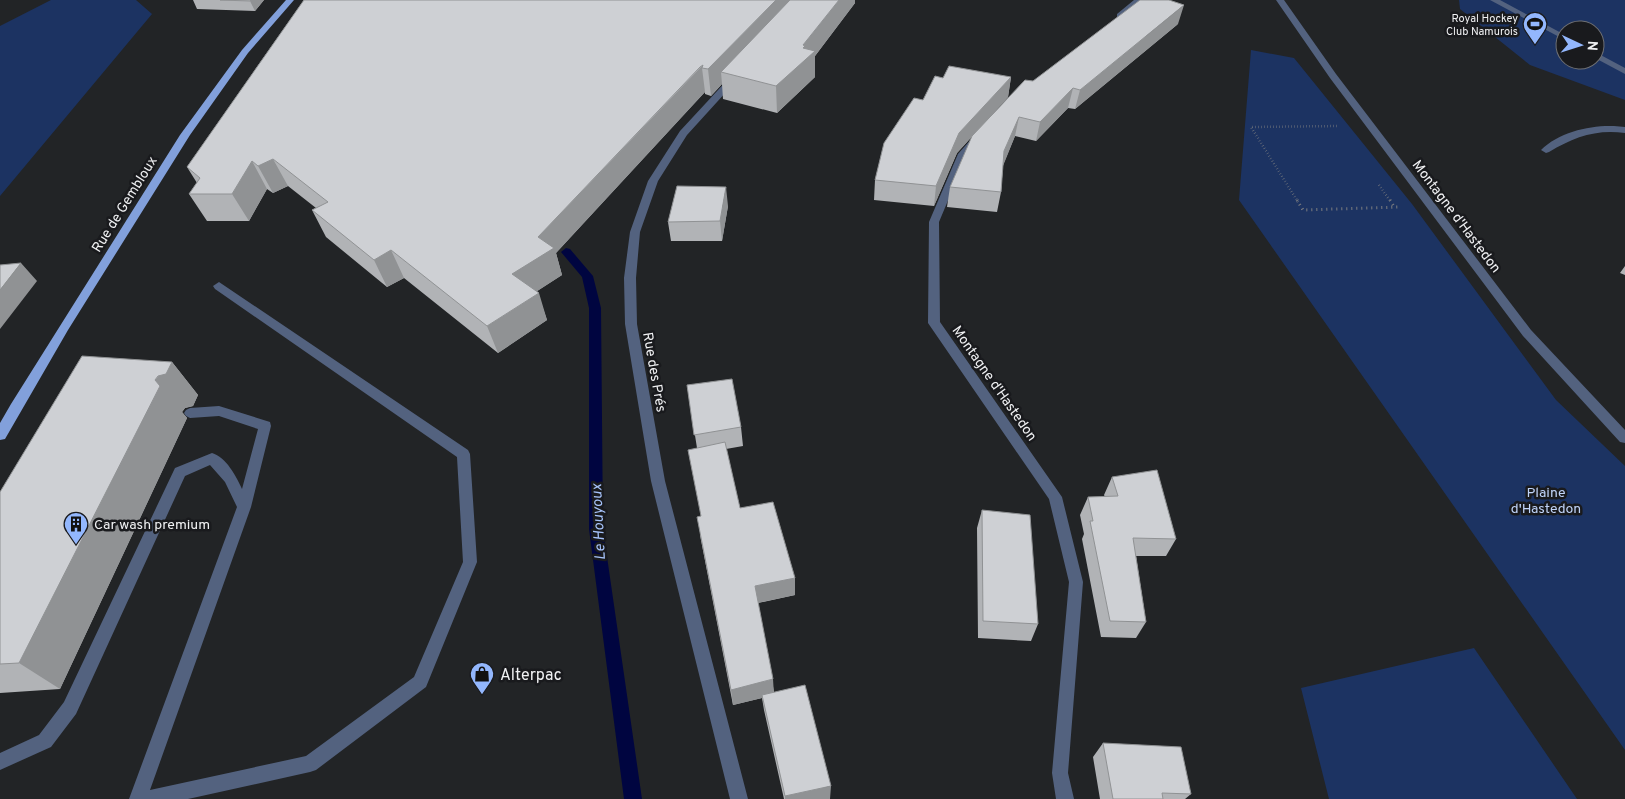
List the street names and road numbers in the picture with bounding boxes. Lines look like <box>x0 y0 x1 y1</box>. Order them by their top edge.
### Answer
street label: Rue de Gembloux <box>89 154 162 256</box>
street label: Montagne d'Hastedon <box>1408 157 1504 277</box>
street label: Montagne d'Hastedon <box>948 323 1040 445</box>
street label: Rue des Prés <box>638 331 669 414</box>

